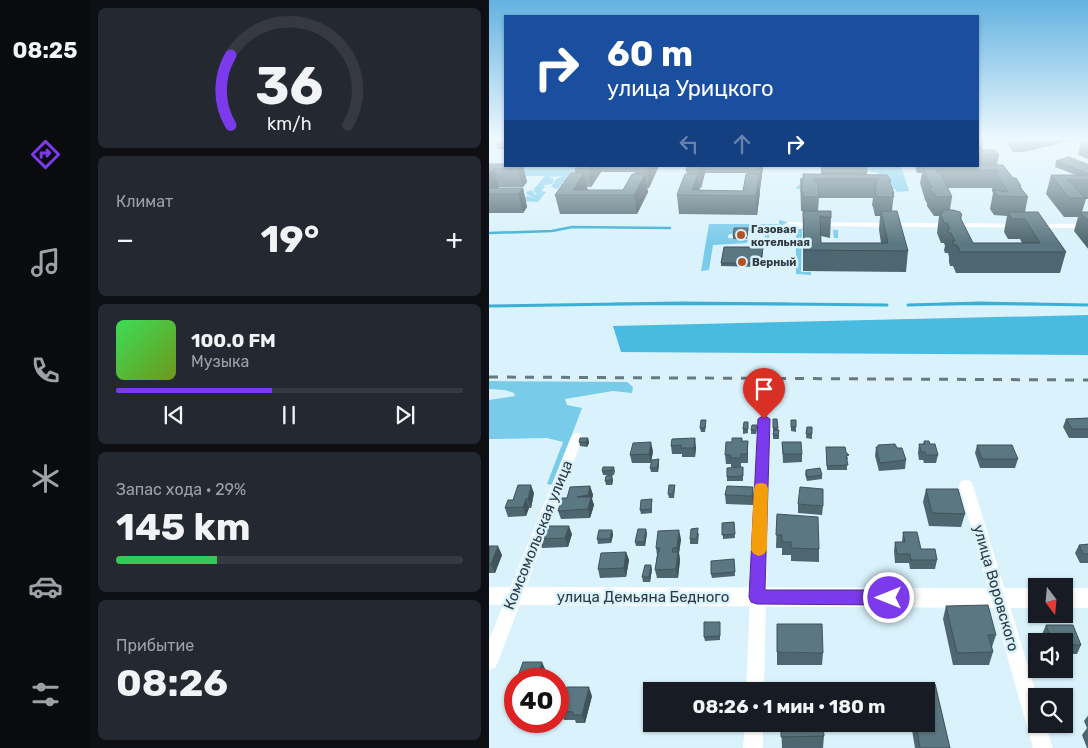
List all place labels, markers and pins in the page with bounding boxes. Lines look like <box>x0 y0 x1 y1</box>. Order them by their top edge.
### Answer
place label: Газовая котельная <box>751 223 810 249</box>
marker: Газовая котельная <box>735 229 747 241</box>
marker: Верный <box>736 256 748 268</box>
place label: Верный <box>752 256 796 269</box>
pin <box>743 368 785 419</box>

